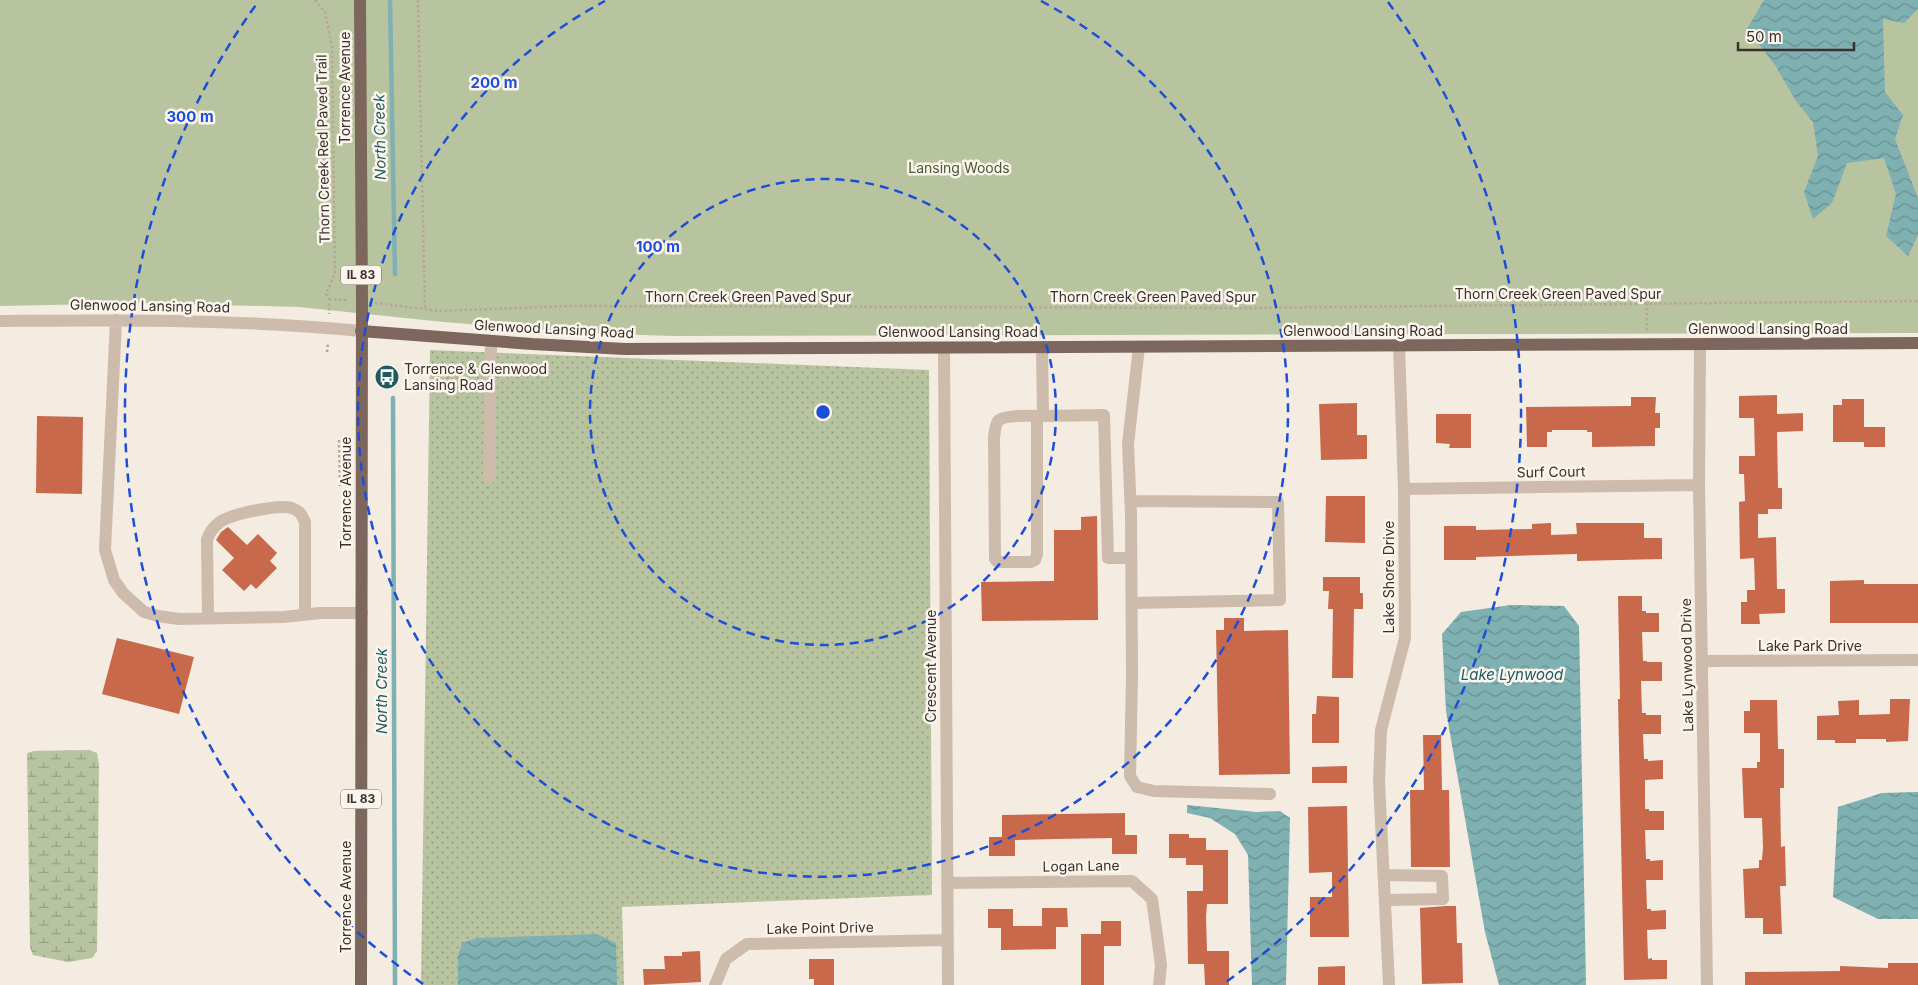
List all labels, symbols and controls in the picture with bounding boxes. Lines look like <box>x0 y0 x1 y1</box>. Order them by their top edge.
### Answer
scale bar <box>1738 20 1854 52</box>
text: 50 m <box>1746 27 1782 46</box>
street label: Torrence Avenue <box>336 32 353 144</box>
street label: Thorn Creek Red Paved Trail <box>312 54 333 244</box>
text: 200 m <box>471 73 517 92</box>
water label: North Creek <box>369 93 390 180</box>
text: 300 m <box>166 107 214 126</box>
park label: Lansing Woods <box>908 159 1010 176</box>
text: 100 m <box>636 237 680 256</box>
road number: IL 83 <box>341 266 381 284</box>
street label: Thorn Creek Green Paved Spur <box>1455 285 1661 302</box>
street label: Thorn Creek Green Paved Spur <box>645 288 851 305</box>
street label: Thorn Creek Green Paved Spur <box>1050 288 1256 305</box>
street label: Glenwood Lansing Road <box>70 296 230 315</box>
street label: Glenwood Lansing Road <box>474 316 634 341</box>
street label: Glenwood Lansing Road <box>1688 320 1848 337</box>
street label: Glenwood Lansing Road <box>1283 322 1443 339</box>
street label: Glenwood Lansing Road <box>878 323 1038 340</box>
place label: Torrence & Glenwood Lansing Road <box>404 360 547 393</box>
bus stop icon: Torrence & Glenwood Lansing Road <box>374 364 400 390</box>
centre of rings <box>814 403 832 421</box>
street label: Torrence Avenue <box>337 437 354 549</box>
street label: Surf Court <box>1516 462 1586 481</box>
street label: Lake Shore Drive <box>1380 521 1397 633</box>
street label: Lake Lynwood Drive <box>1677 598 1696 732</box>
street label: Crescent Avenue <box>922 610 939 722</box>
street label: Lake Park Drive <box>1758 637 1862 654</box>
water label: North Creek <box>372 647 391 734</box>
water label: Lake Lynwood <box>1461 665 1564 684</box>
road number: IL 83 <box>341 790 381 809</box>
street label: Torrence Avenue <box>337 841 354 953</box>
street label: Logan Lane <box>1042 856 1120 875</box>
street label: Lake Point Drive <box>766 918 874 937</box>

